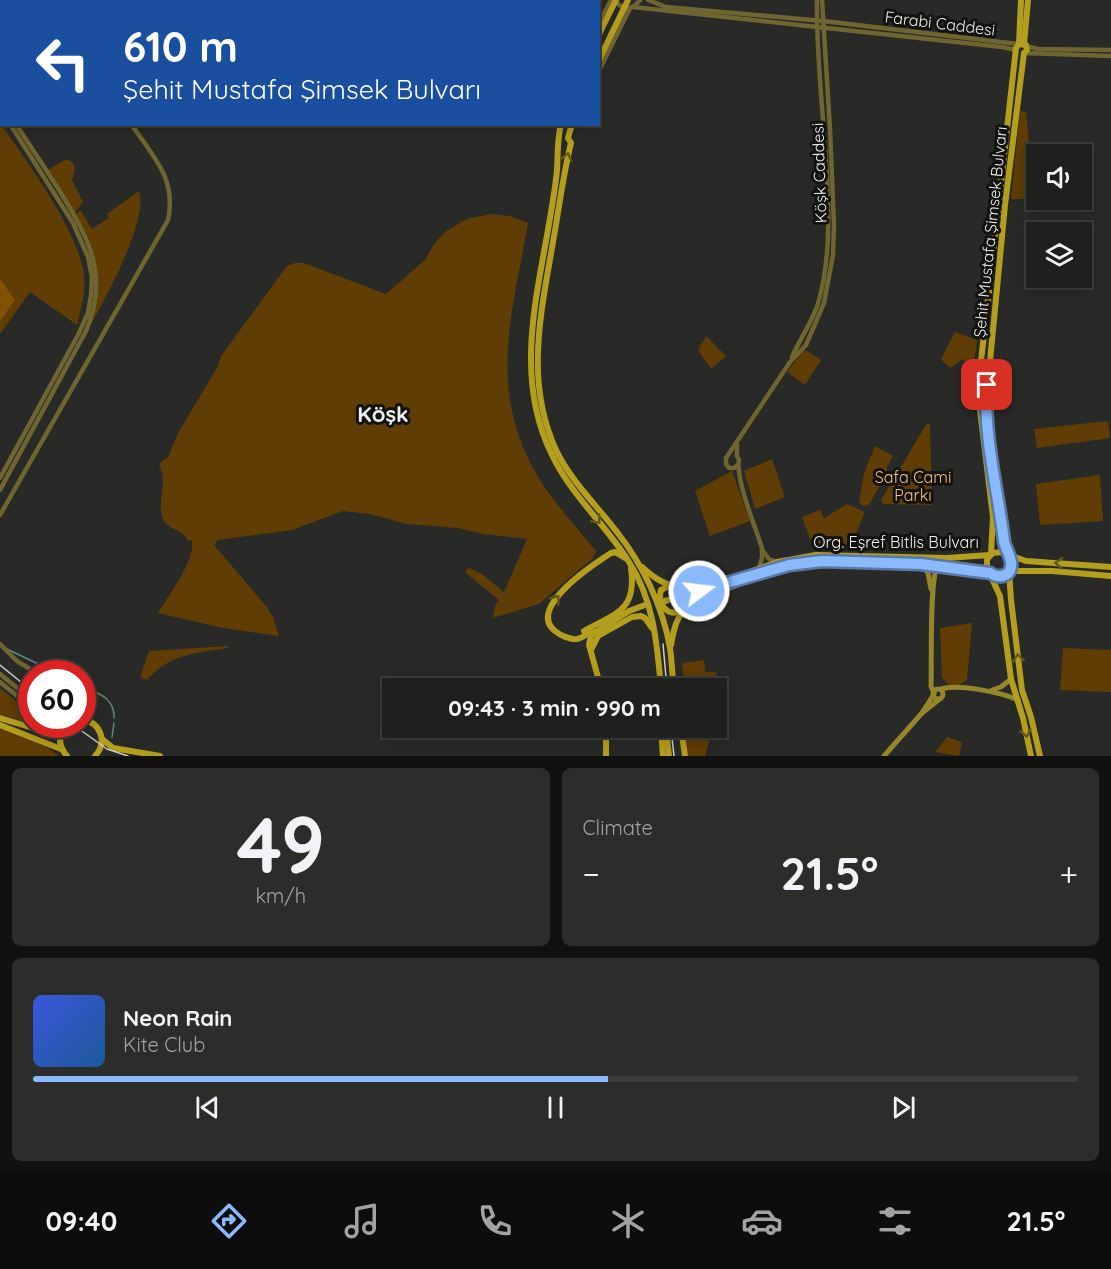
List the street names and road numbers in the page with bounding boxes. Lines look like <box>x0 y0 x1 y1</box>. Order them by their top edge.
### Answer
street label: Farabi Caddesi <box>884 6 996 40</box>
street label: Köşk Caddesi <box>807 122 831 224</box>
street label: Şehit Mustafa Şimsek Bulvarı <box>969 125 1011 339</box>
street label: Org. Eşref Bitlis Bulvarı <box>813 532 979 552</box>

